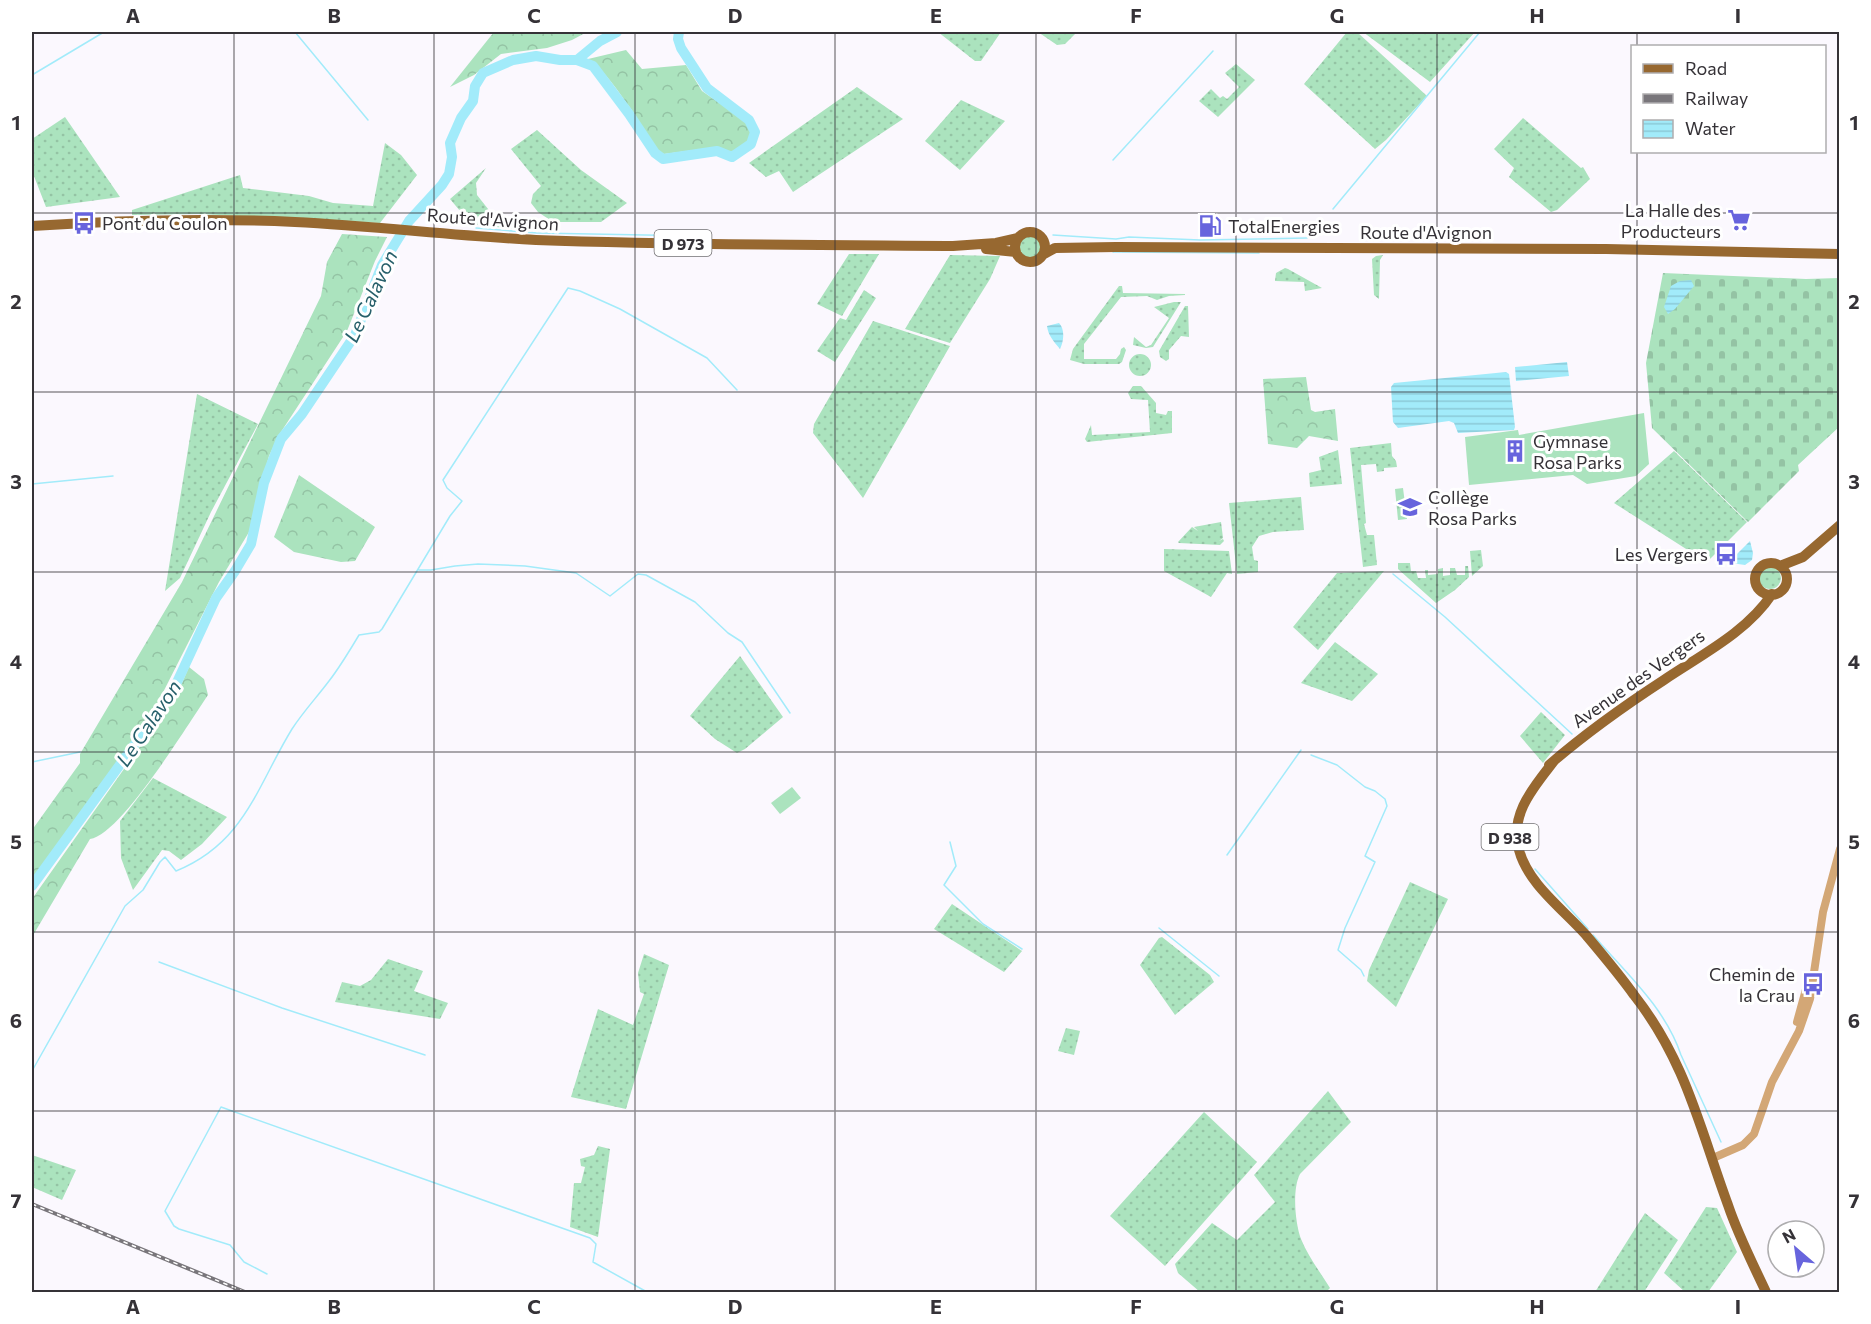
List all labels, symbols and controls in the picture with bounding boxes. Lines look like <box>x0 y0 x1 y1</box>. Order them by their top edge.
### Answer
text: A <box>126 3 140 27</box>
text: B <box>327 3 341 27</box>
text: C <box>527 3 541 27</box>
text: D <box>728 3 742 27</box>
text: E <box>930 3 942 27</box>
text: F <box>1130 3 1142 27</box>
text: G <box>1330 3 1344 27</box>
text: H <box>1530 3 1545 27</box>
text: I <box>1735 3 1741 27</box>
legend <box>1631 45 1826 153</box>
text: Road <box>1685 57 1727 79</box>
text: Railway <box>1685 87 1748 109</box>
text: 1 <box>11 110 21 134</box>
text: 1 <box>1849 110 1859 134</box>
text: Water <box>1685 117 1736 139</box>
place label: La Halle des Producteurs <box>1621 199 1721 242</box>
street label: Route d'Avignon <box>426 203 560 235</box>
supermarket icon: La Halle des Producteurs <box>1726 207 1752 233</box>
bus stop icon: Pont du Coulon <box>71 210 97 236</box>
place label: Pont du Coulon <box>102 212 228 234</box>
fuel station icon: TotalEnergies <box>1197 213 1223 239</box>
place label: TotalEnergies <box>1228 215 1340 237</box>
street label: Route d'Avignon <box>1360 221 1492 243</box>
road number: D 973 <box>654 230 712 256</box>
water label: Le Calavon <box>338 246 402 346</box>
text: 2 <box>10 289 22 313</box>
text: 2 <box>1848 289 1860 313</box>
place label: Gymnase Rosa Parks <box>1533 430 1622 473</box>
building icon: Gymnase Rosa Parks <box>1502 438 1528 464</box>
text: 3 <box>10 469 22 493</box>
text: 3 <box>1848 469 1860 493</box>
place label: Collège Rosa Parks <box>1428 486 1517 529</box>
school or university icon: Collège Rosa Parks <box>1397 494 1423 520</box>
bus stop icon: Les Vergers <box>1713 541 1739 567</box>
place label: Les Vergers <box>1615 543 1708 565</box>
street label: Avenue des Vergers <box>1567 624 1709 732</box>
text: 4 <box>10 649 22 673</box>
text: 4 <box>1848 649 1860 673</box>
water label: Le Calavon <box>110 675 186 771</box>
road number: D 938 <box>1482 824 1538 850</box>
text: 5 <box>10 829 22 853</box>
text: 5 <box>1848 829 1860 853</box>
place label: Chemin de la Crau <box>1709 963 1795 1006</box>
bus stop icon: Chemin de la Crau <box>1800 971 1826 997</box>
text: 6 <box>10 1008 22 1032</box>
text: 6 <box>1848 1008 1860 1032</box>
text: 7 <box>11 1188 22 1212</box>
text: 7 <box>1849 1188 1860 1212</box>
north arrow <box>1766 1219 1826 1279</box>
text: N <box>1779 1224 1798 1247</box>
text: A <box>126 1294 140 1318</box>
text: B <box>327 1294 341 1318</box>
text: C <box>527 1294 541 1318</box>
text: D <box>728 1294 742 1318</box>
text: E <box>930 1294 942 1318</box>
text: F <box>1130 1294 1142 1318</box>
text: G <box>1330 1294 1344 1318</box>
text: H <box>1530 1294 1545 1318</box>
text: I <box>1735 1294 1741 1318</box>

